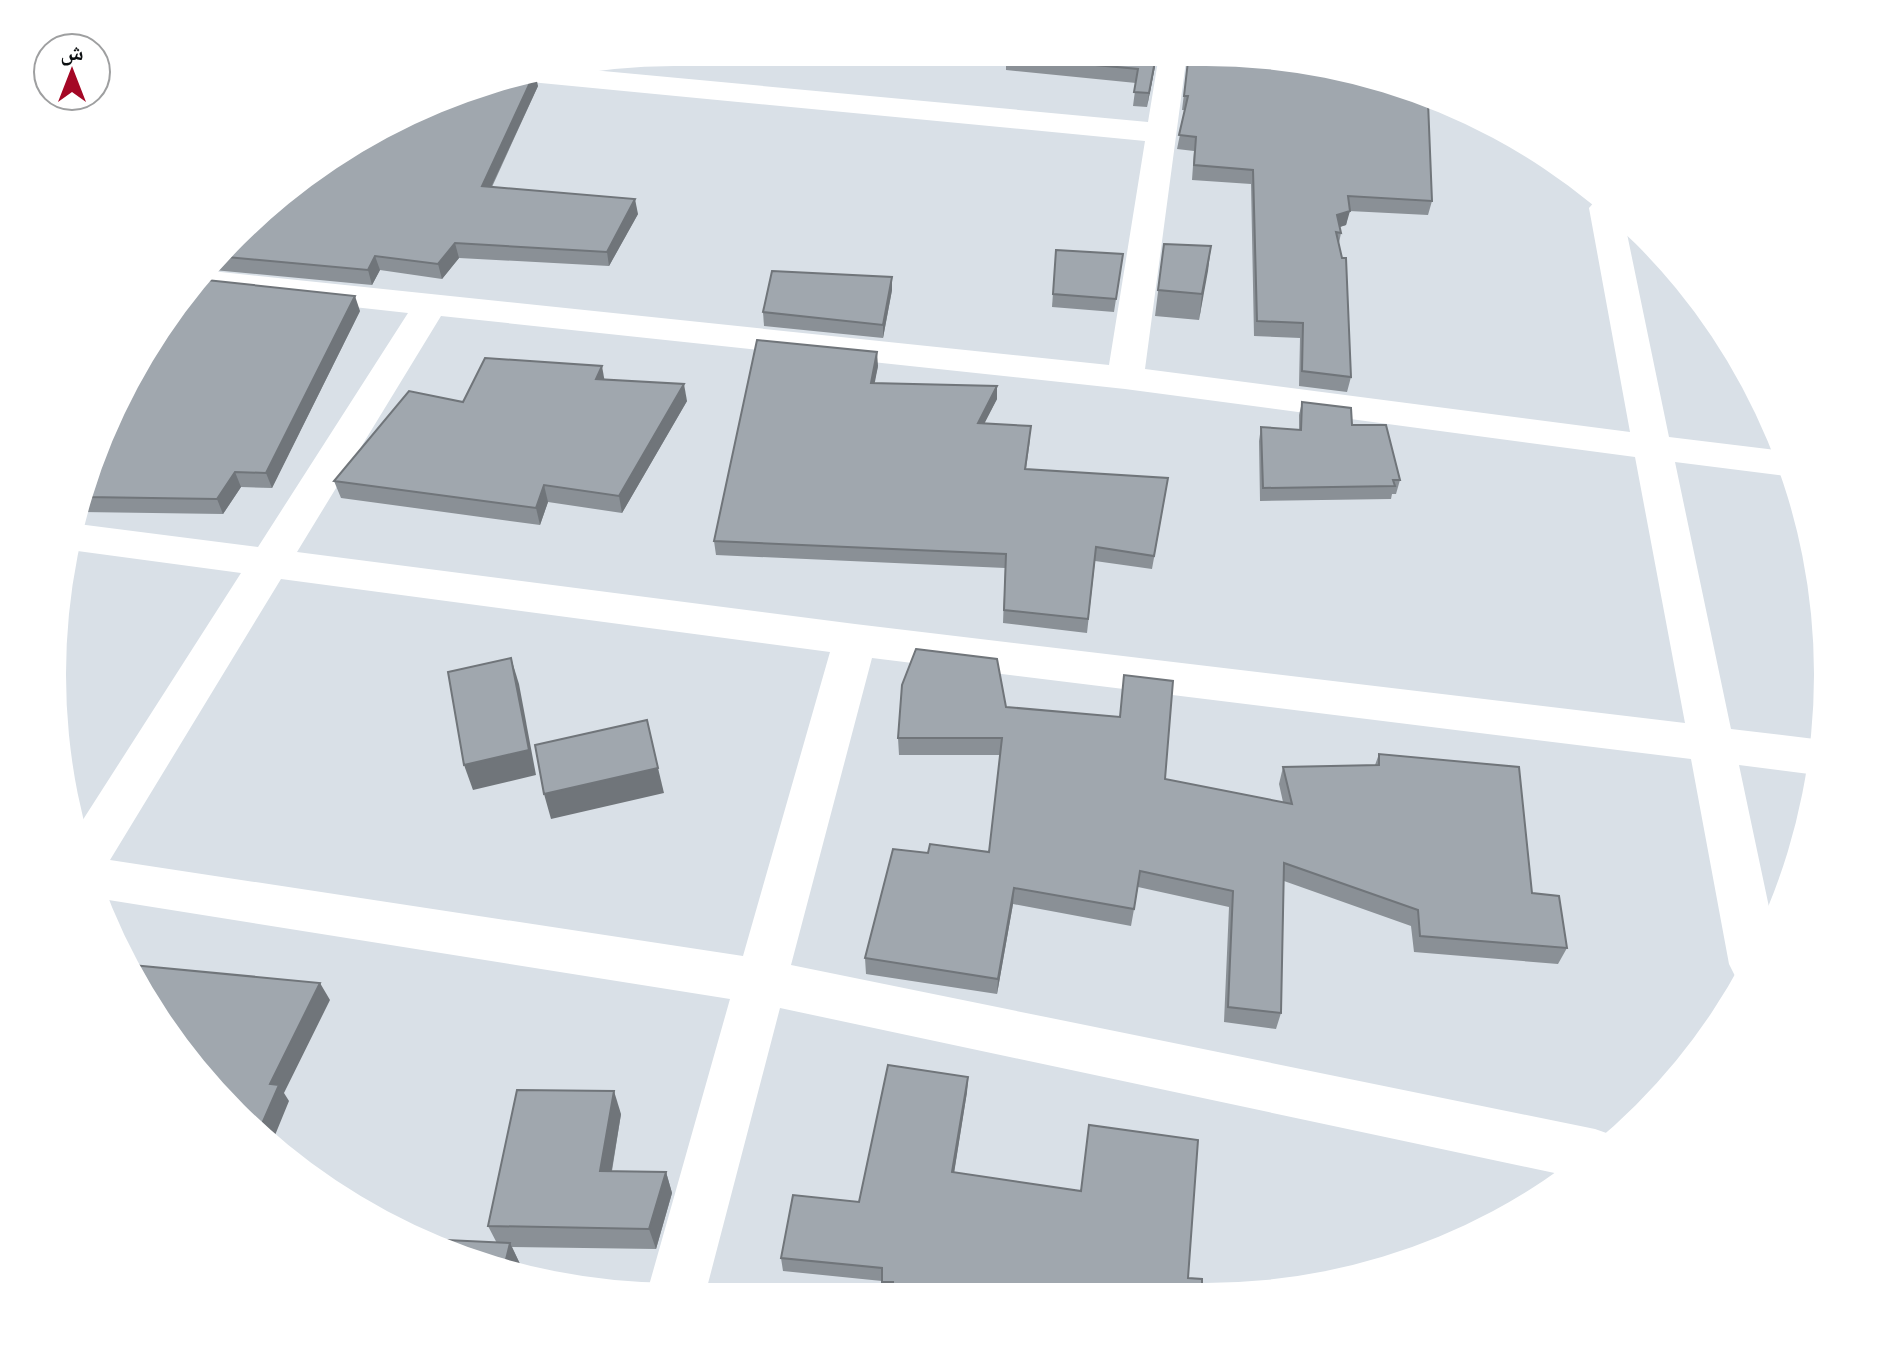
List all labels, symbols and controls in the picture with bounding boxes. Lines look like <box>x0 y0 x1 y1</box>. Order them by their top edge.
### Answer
north arrow <box>32 32 112 112</box>
text: ش <box>60 37 84 67</box>

